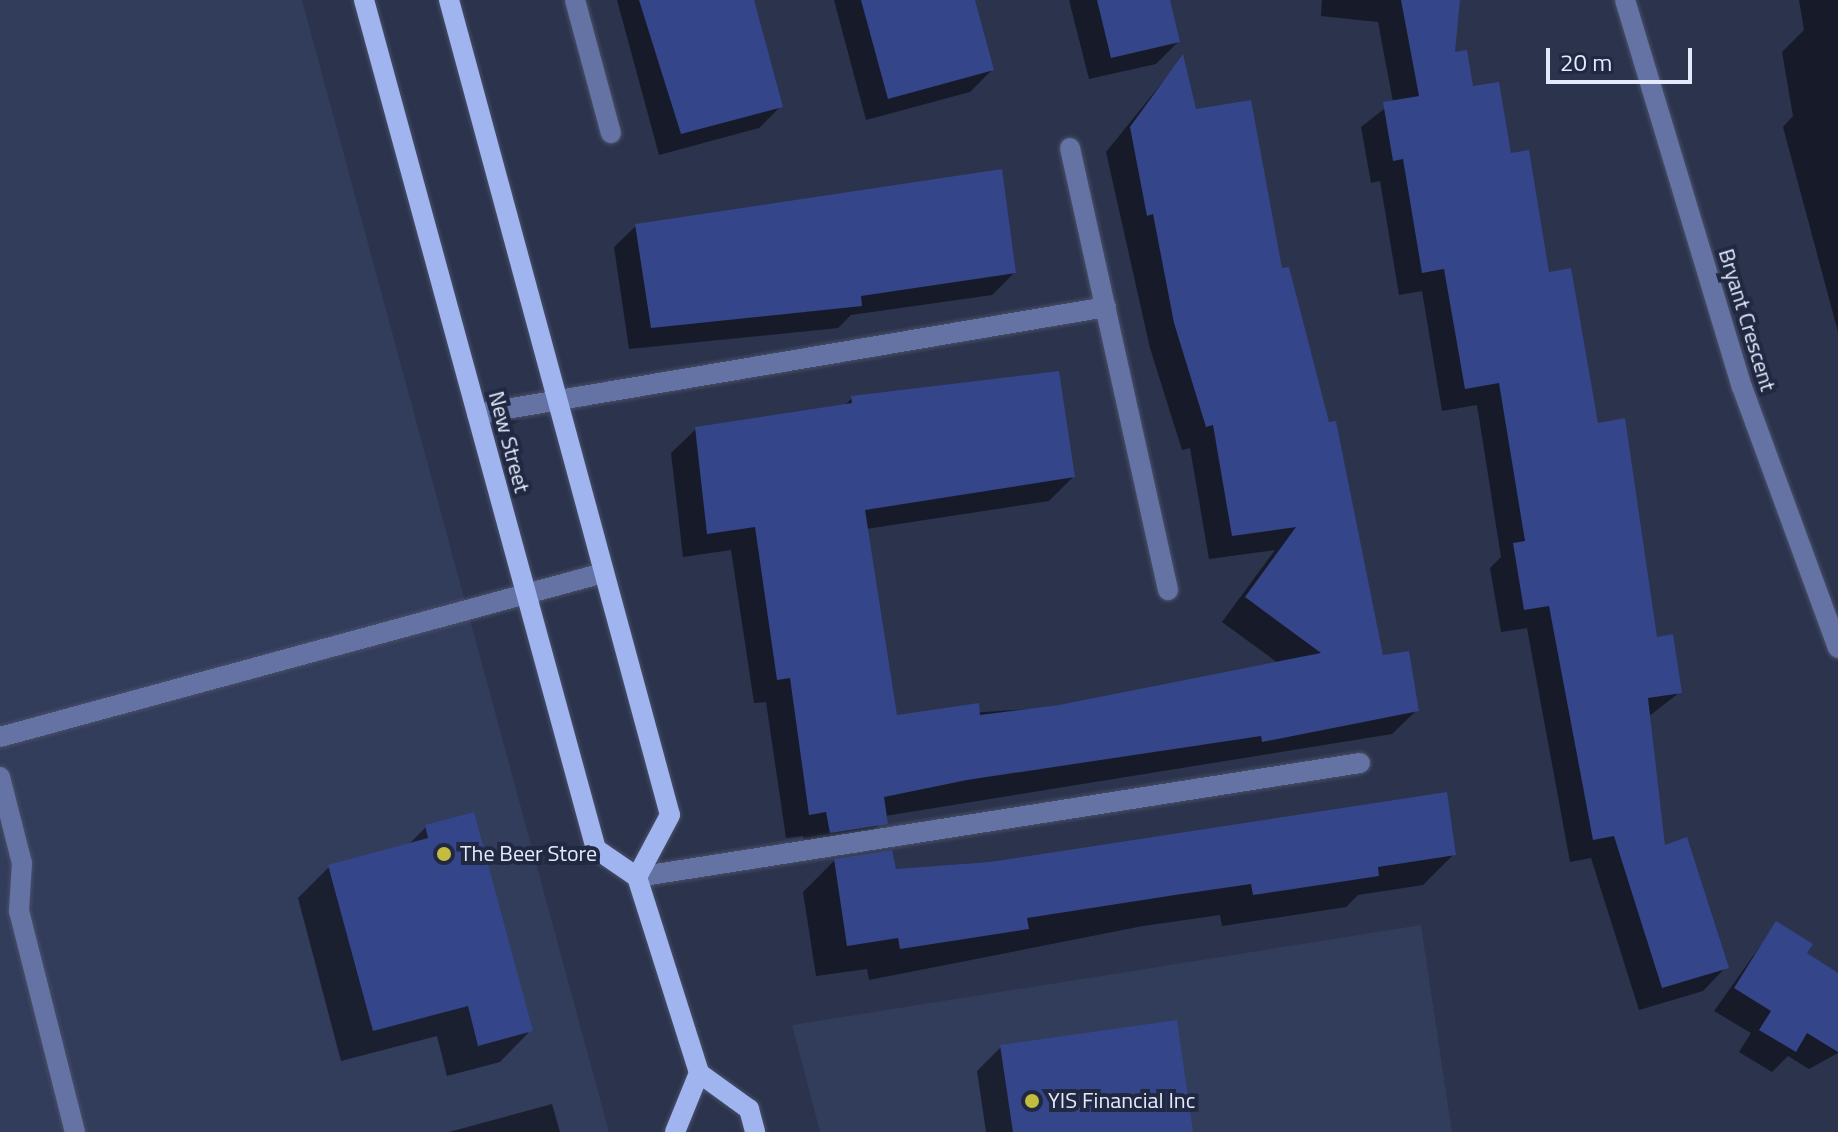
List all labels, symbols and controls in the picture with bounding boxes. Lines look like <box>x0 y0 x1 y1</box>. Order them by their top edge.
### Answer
scale bar <box>1550 32 1696 82</box>
text: 20 m <box>1560 44 1612 80</box>
street label: Bryant Crescent <box>1713 246 1781 394</box>
street label: New Street <box>483 388 535 496</box>
place label: The Beer Store <box>460 841 597 867</box>
marker: The Beer Store <box>435 845 453 863</box>
place label: YIS Financial Inc <box>1048 1088 1195 1114</box>
marker: YIS Financial Inc <box>1023 1092 1041 1110</box>

